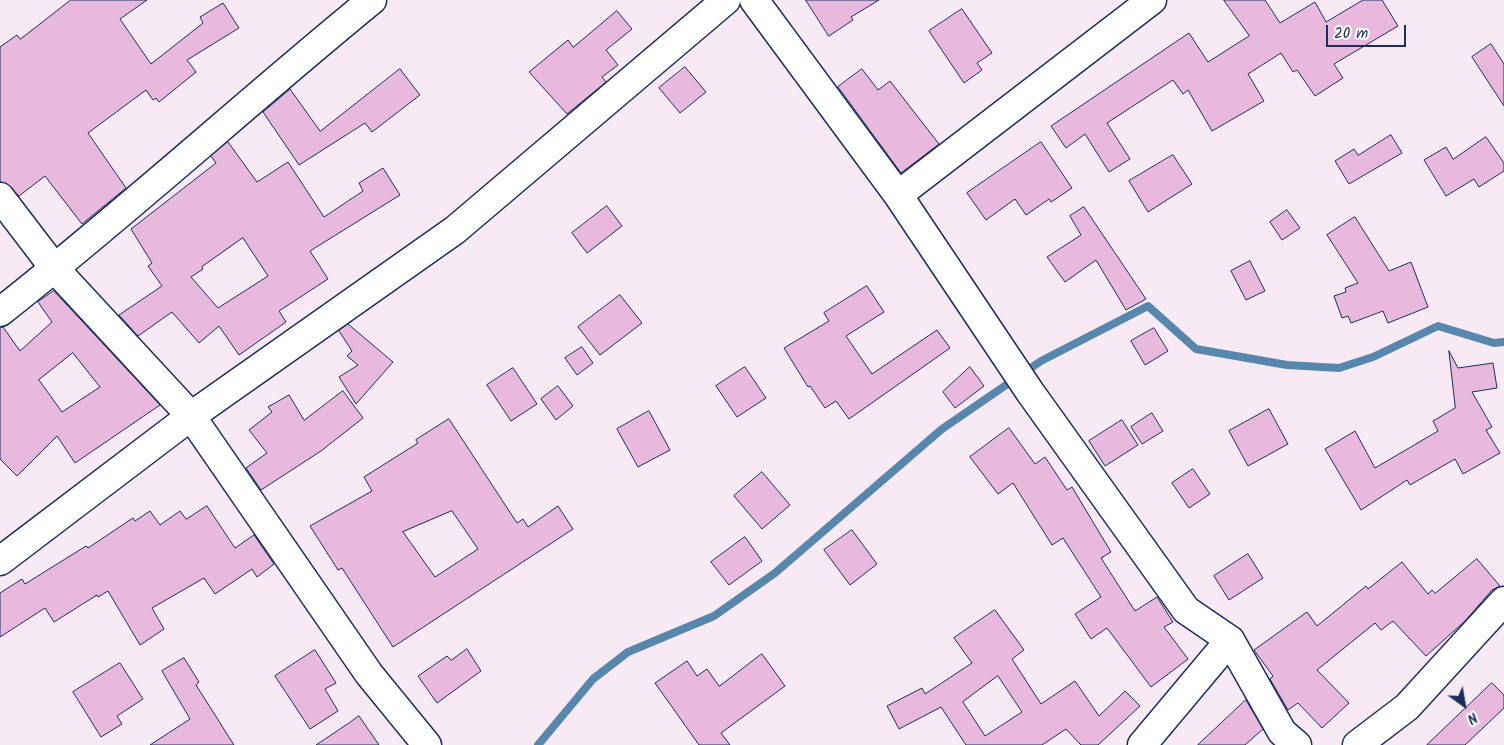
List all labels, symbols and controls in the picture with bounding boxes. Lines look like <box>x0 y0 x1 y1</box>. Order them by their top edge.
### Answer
scale bar <box>1329 15 1409 47</box>
text: 20 m <box>1334 22 1368 46</box>
north arrow <box>1439 680 1489 730</box>
text: N <box>1462 706 1482 729</box>

